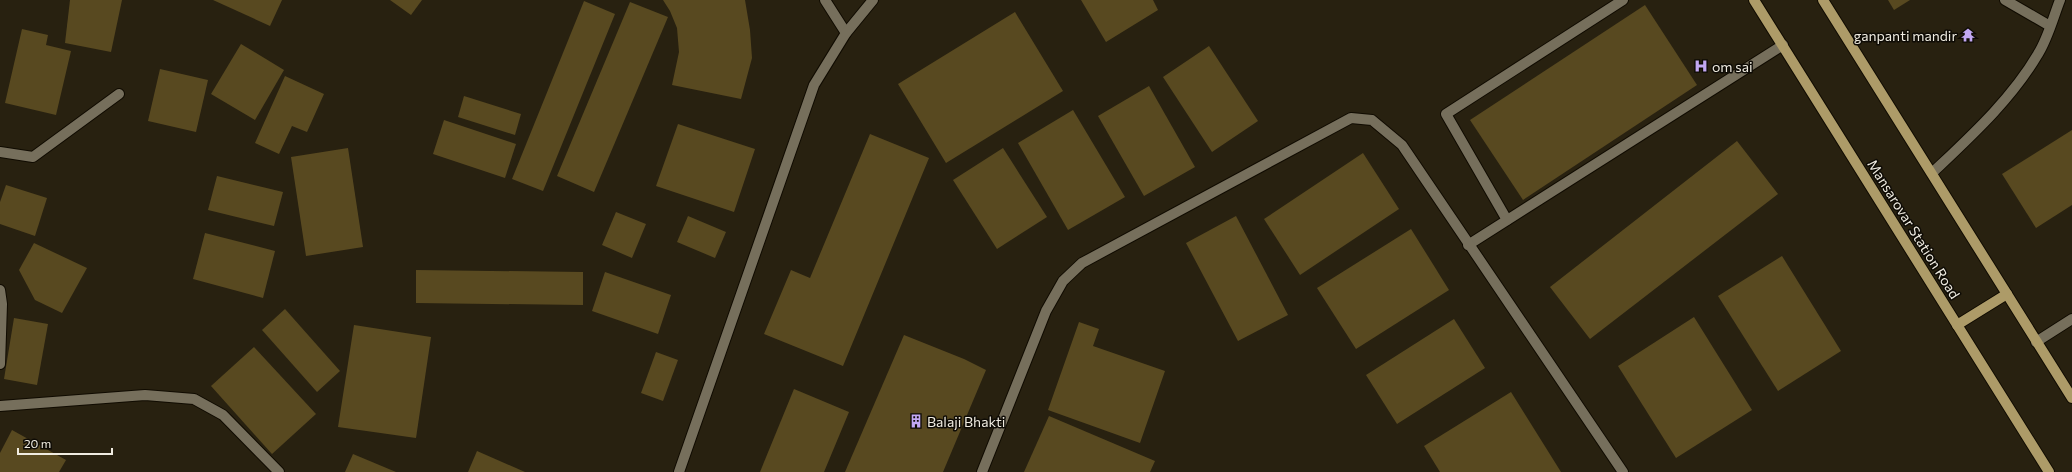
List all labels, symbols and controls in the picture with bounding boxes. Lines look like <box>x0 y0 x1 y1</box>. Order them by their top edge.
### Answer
place label: ganpanti mandir <box>1854 27 1957 44</box>
temple icon: ganpanti mandir <box>1960 27 1976 43</box>
hospital icon: om sai <box>1693 58 1709 74</box>
place label: om sai <box>1712 58 1753 75</box>
street label: Mansarovar Station Road <box>1864 156 1964 302</box>
building icon: Balaji Bhakti <box>908 413 924 429</box>
place label: Balaji Bhakti <box>927 413 1005 430</box>
scale bar <box>18 430 112 456</box>
text: 20 m <box>24 436 51 450</box>

